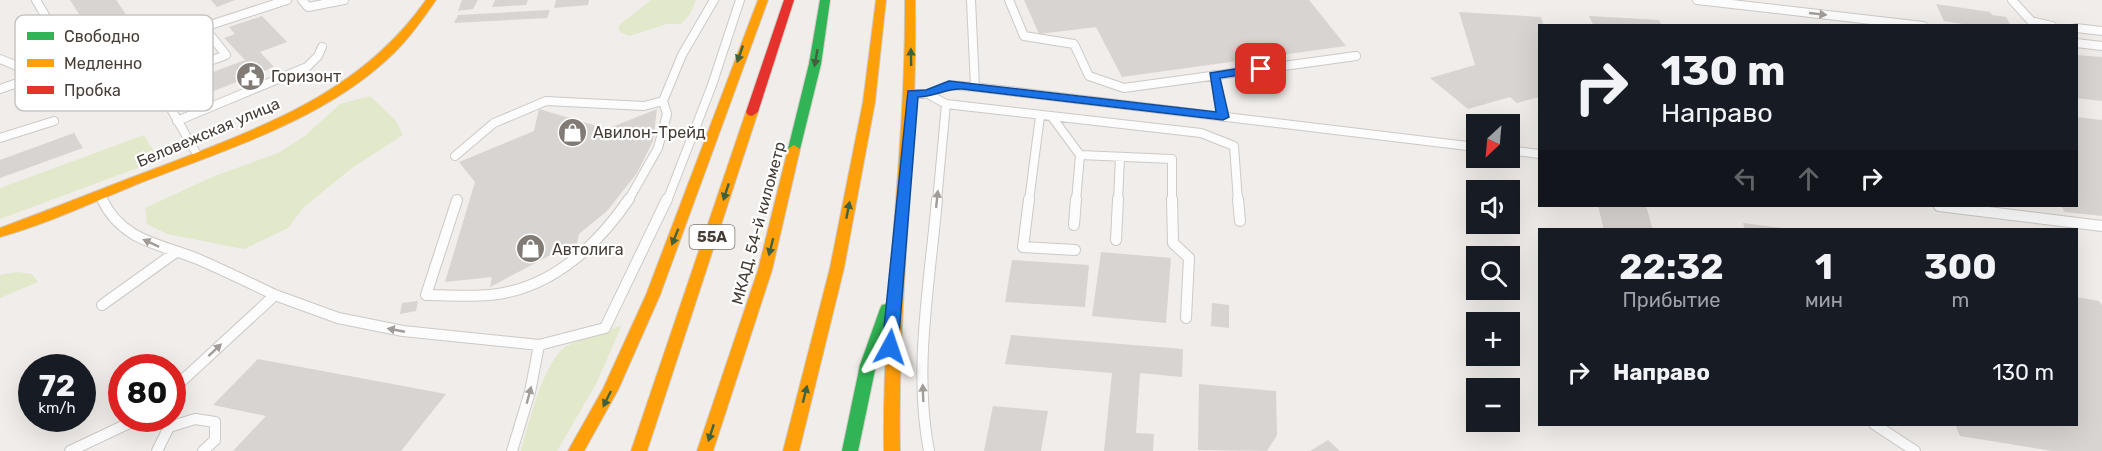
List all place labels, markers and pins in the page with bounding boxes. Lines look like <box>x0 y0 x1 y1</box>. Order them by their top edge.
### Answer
pin <box>1235 43 1286 94</box>
public building icon: Горизонт <box>234 60 266 92</box>
place label: Горизонт <box>271 67 341 86</box>
shop icon: Авилон-Трейд <box>556 116 588 148</box>
place label: Авилон-Трейд <box>593 123 706 142</box>
shop icon: Автолига <box>515 233 547 265</box>
place label: Автолига <box>552 240 624 259</box>

